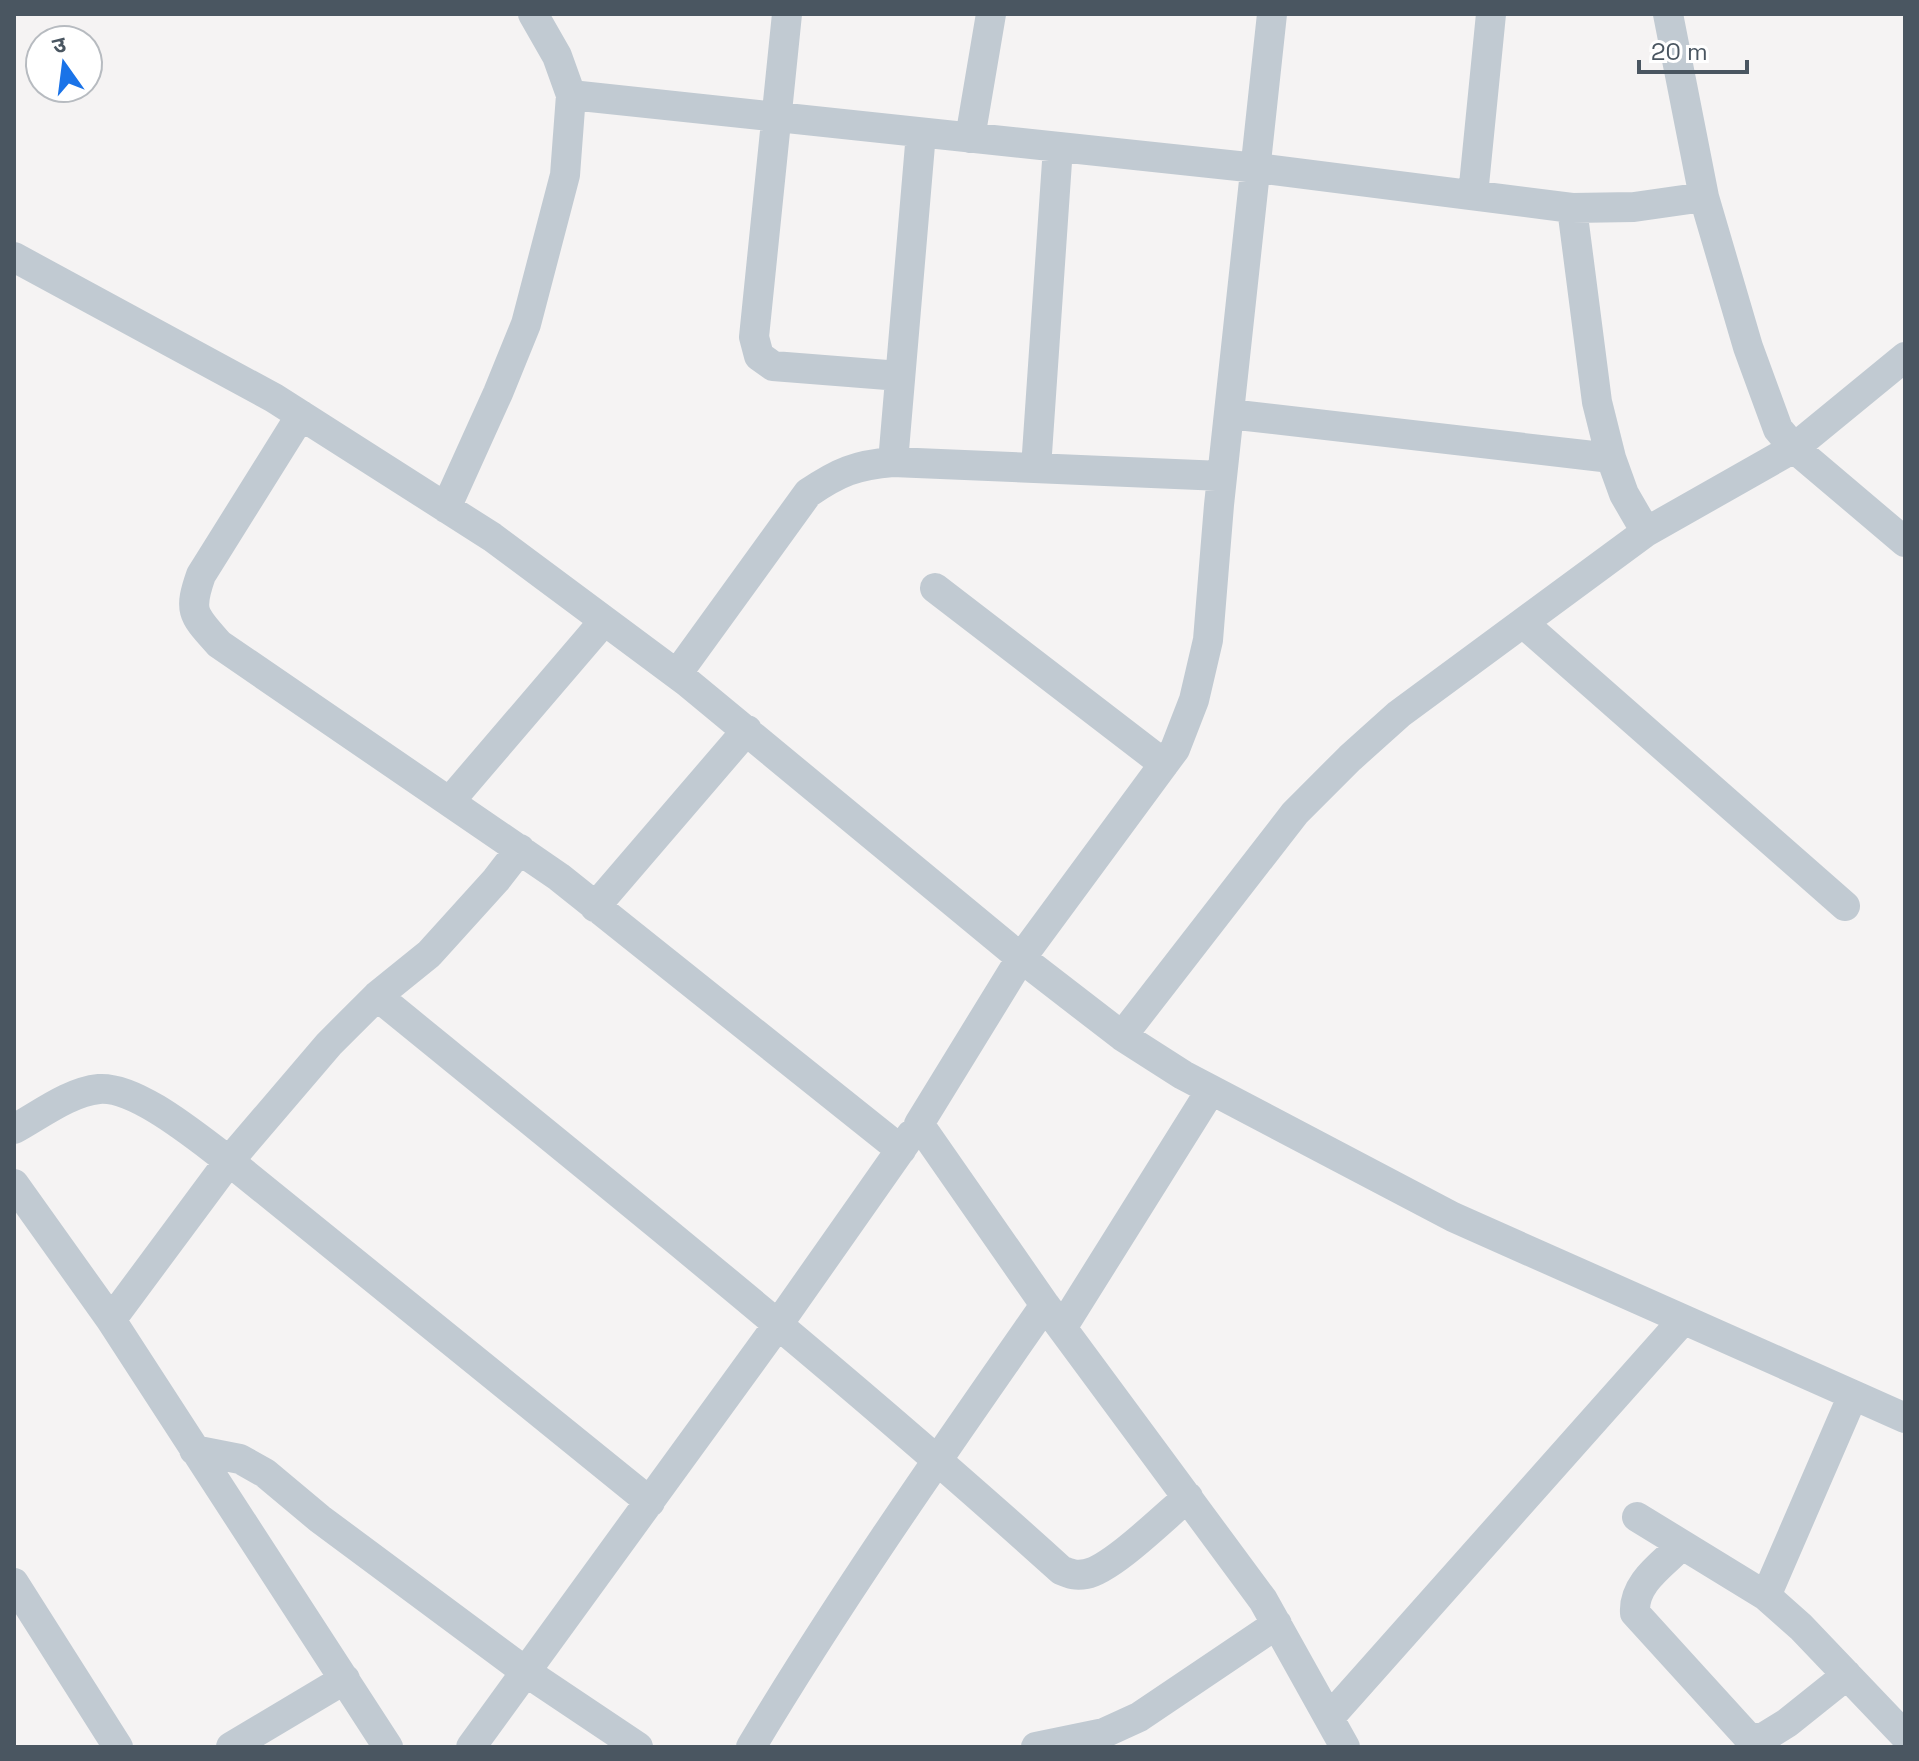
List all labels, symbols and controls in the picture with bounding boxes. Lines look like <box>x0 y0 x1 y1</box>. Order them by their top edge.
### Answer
north arrow <box>24 24 104 104</box>
scale bar <box>1639 24 1747 74</box>
text: उ <box>50 29 70 60</box>
text: 20 m <box>1651 36 1708 67</box>

